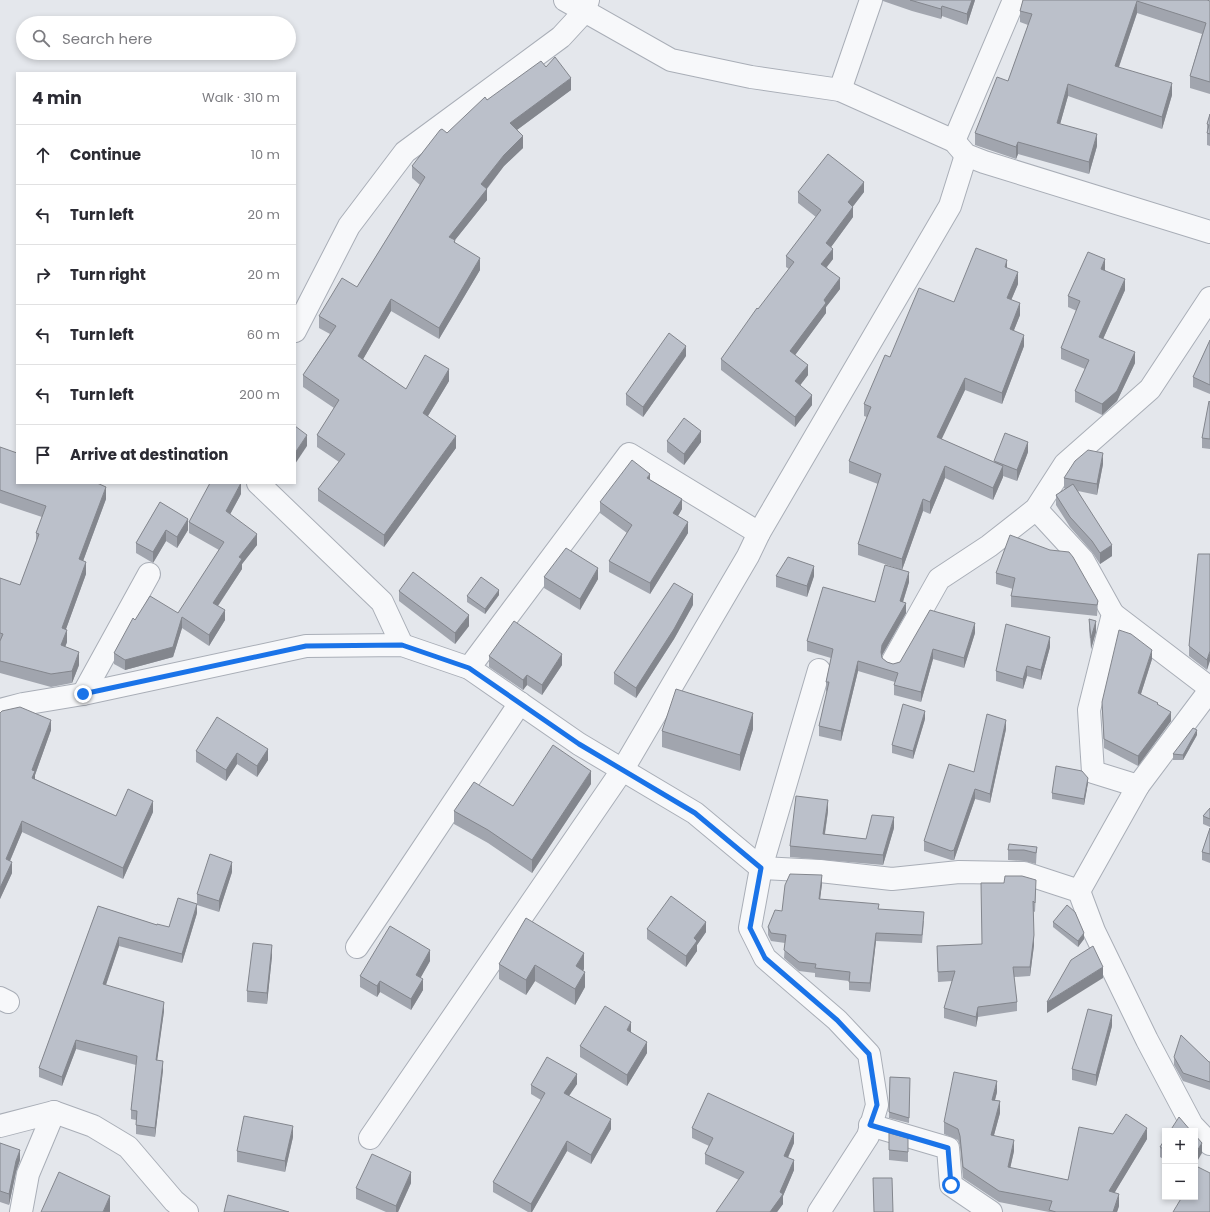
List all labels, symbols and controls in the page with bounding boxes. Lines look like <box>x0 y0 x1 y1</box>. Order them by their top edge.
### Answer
search box <box>16 16 296 60</box>
icon: search <box>30 27 52 49</box>
text: Search here <box>62 28 152 49</box>
text: 4 min <box>32 86 82 110</box>
text: Walk · 310 m <box>202 88 280 107</box>
icon: ahead <box>32 144 54 166</box>
text: Continue <box>70 144 141 165</box>
text: 10 m <box>251 145 280 164</box>
icon: left <box>32 204 54 226</box>
text: Turn left <box>70 204 134 225</box>
text: 20 m <box>247 205 280 224</box>
icon: right <box>32 264 54 286</box>
text: Turn right <box>70 264 146 285</box>
text: 20 m <box>247 265 280 284</box>
icon: left <box>32 324 54 346</box>
text: Turn left <box>70 324 134 345</box>
text: 60 m <box>247 325 280 344</box>
icon: left <box>32 384 54 406</box>
text: Turn left <box>70 384 134 405</box>
text: 200 m <box>239 385 280 404</box>
icon: arrive <box>32 444 54 466</box>
text: Arrive at destination <box>70 444 228 465</box>
route end <box>74 685 92 703</box>
map controls <box>1162 1128 1198 1200</box>
button: + <box>1162 1128 1198 1164</box>
button: − <box>1162 1164 1198 1200</box>
route start <box>942 1176 960 1194</box>

